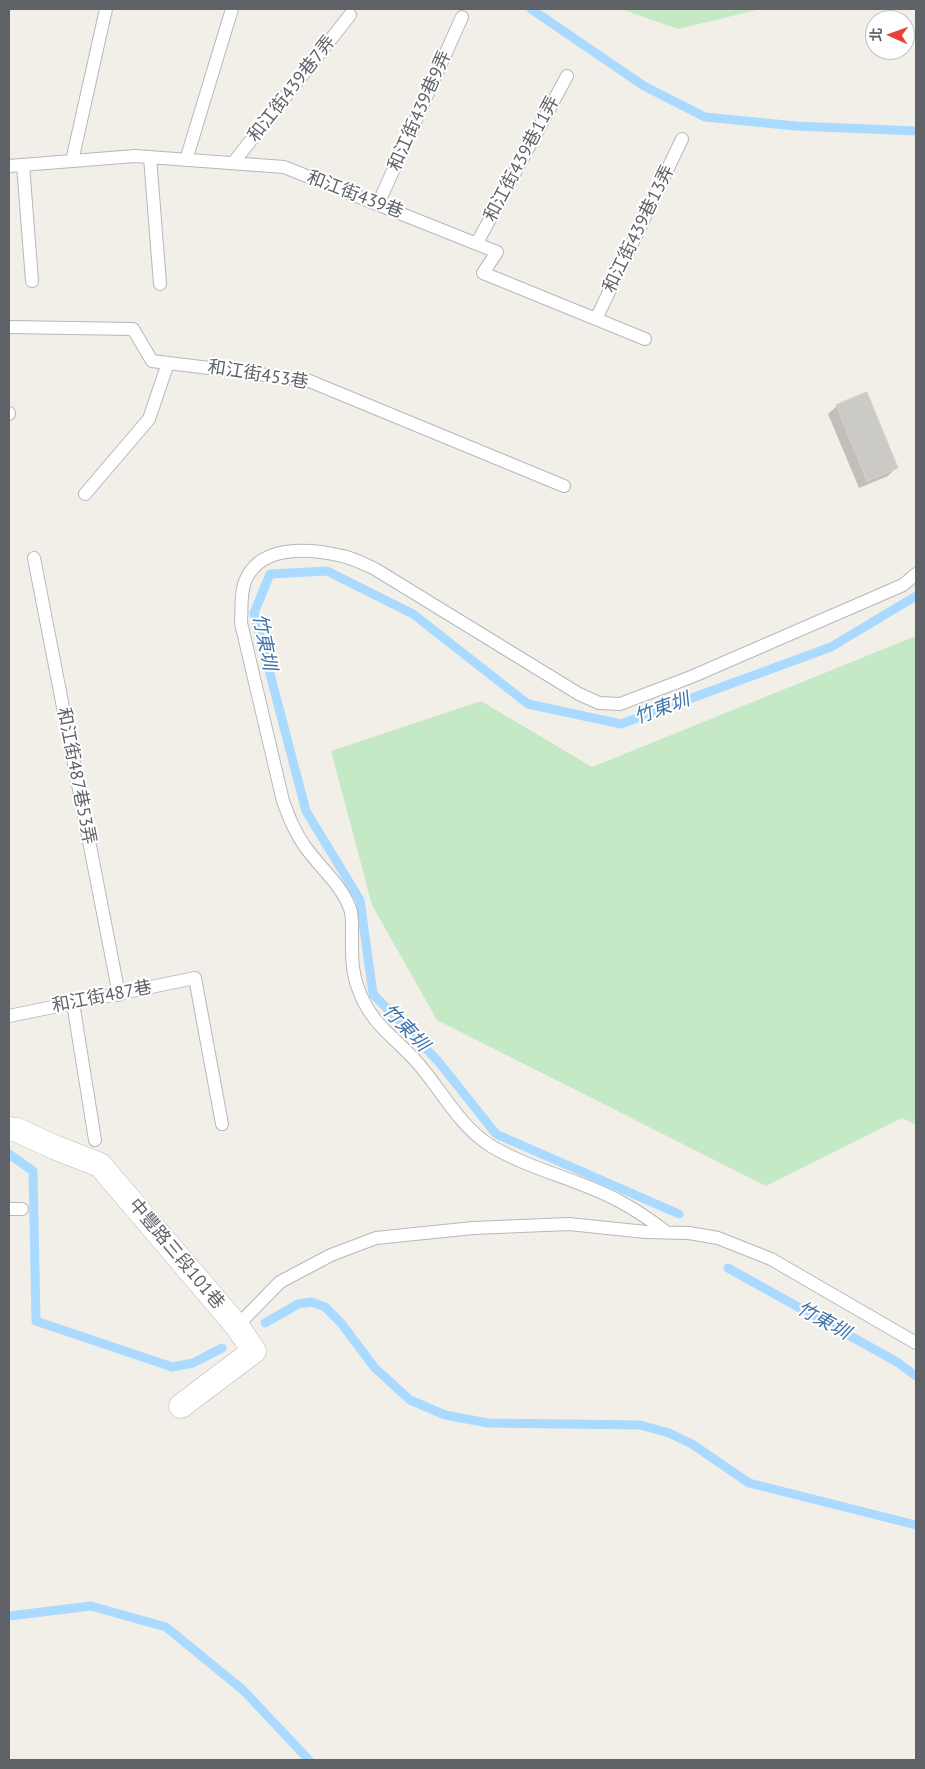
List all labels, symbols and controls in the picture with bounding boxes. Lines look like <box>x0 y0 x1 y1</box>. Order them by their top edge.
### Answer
north arrow <box>865 10 915 60</box>
text: 北 <box>867 27 885 42</box>
street label: 和江街439巷7弄 <box>244 31 340 147</box>
street label: 和江街439巷9弄 <box>384 48 456 174</box>
street label: 和江街439巷11弄 <box>480 93 564 225</box>
street label: 和江街439巷13弄 <box>599 162 679 296</box>
street label: 和江街439巷 <box>304 167 406 223</box>
street label: 和江街453巷 <box>206 356 310 394</box>
water label: 竹東圳 <box>247 612 281 672</box>
water label: 竹東圳 <box>631 689 693 729</box>
street label: 和江街487巷53弄 <box>52 706 100 846</box>
street label: 和江街487巷 <box>50 977 154 1017</box>
water label: 竹東圳 <box>377 1000 433 1056</box>
street label: 中豐路三段101巷 <box>124 1194 228 1314</box>
water label: 竹東圳 <box>793 1297 853 1345</box>

